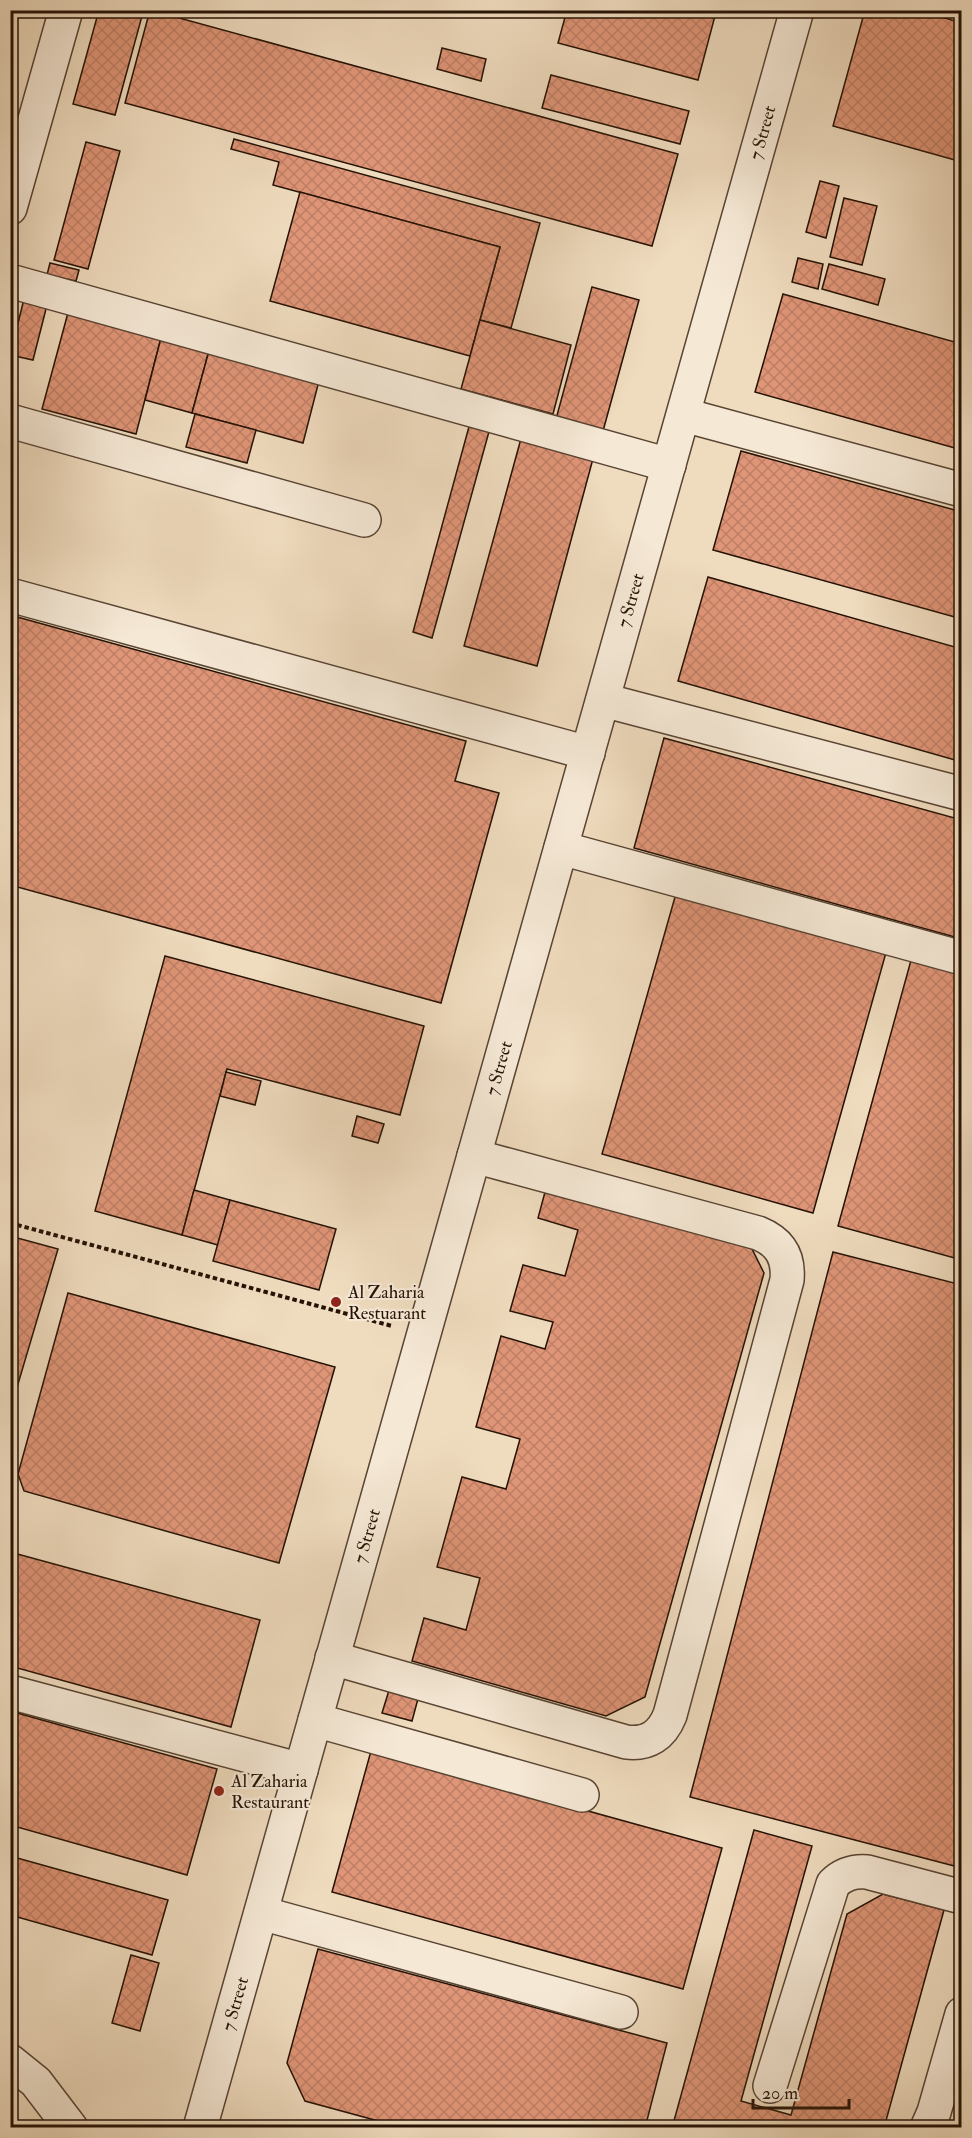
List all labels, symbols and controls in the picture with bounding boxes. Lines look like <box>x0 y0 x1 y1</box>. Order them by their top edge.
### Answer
street label: 7 Street <box>744 103 781 163</box>
street label: 7 Street <box>612 571 649 630</box>
street label: 7 Street <box>480 1038 517 1098</box>
place label: Al Zaharia Restuarant <box>347 1281 426 1325</box>
marker: Al Zaharia Restuarant <box>329 1295 343 1309</box>
street label: 7 Street <box>348 1506 385 1566</box>
place label: Al Zaharia Restaurant <box>230 1770 309 1814</box>
marker: Al Zaharia Restaurant <box>212 1784 226 1798</box>
street label: 7 Street <box>216 1974 254 2034</box>
scale bar <box>753 2072 849 2110</box>
text: 20 m <box>762 2082 798 2105</box>

